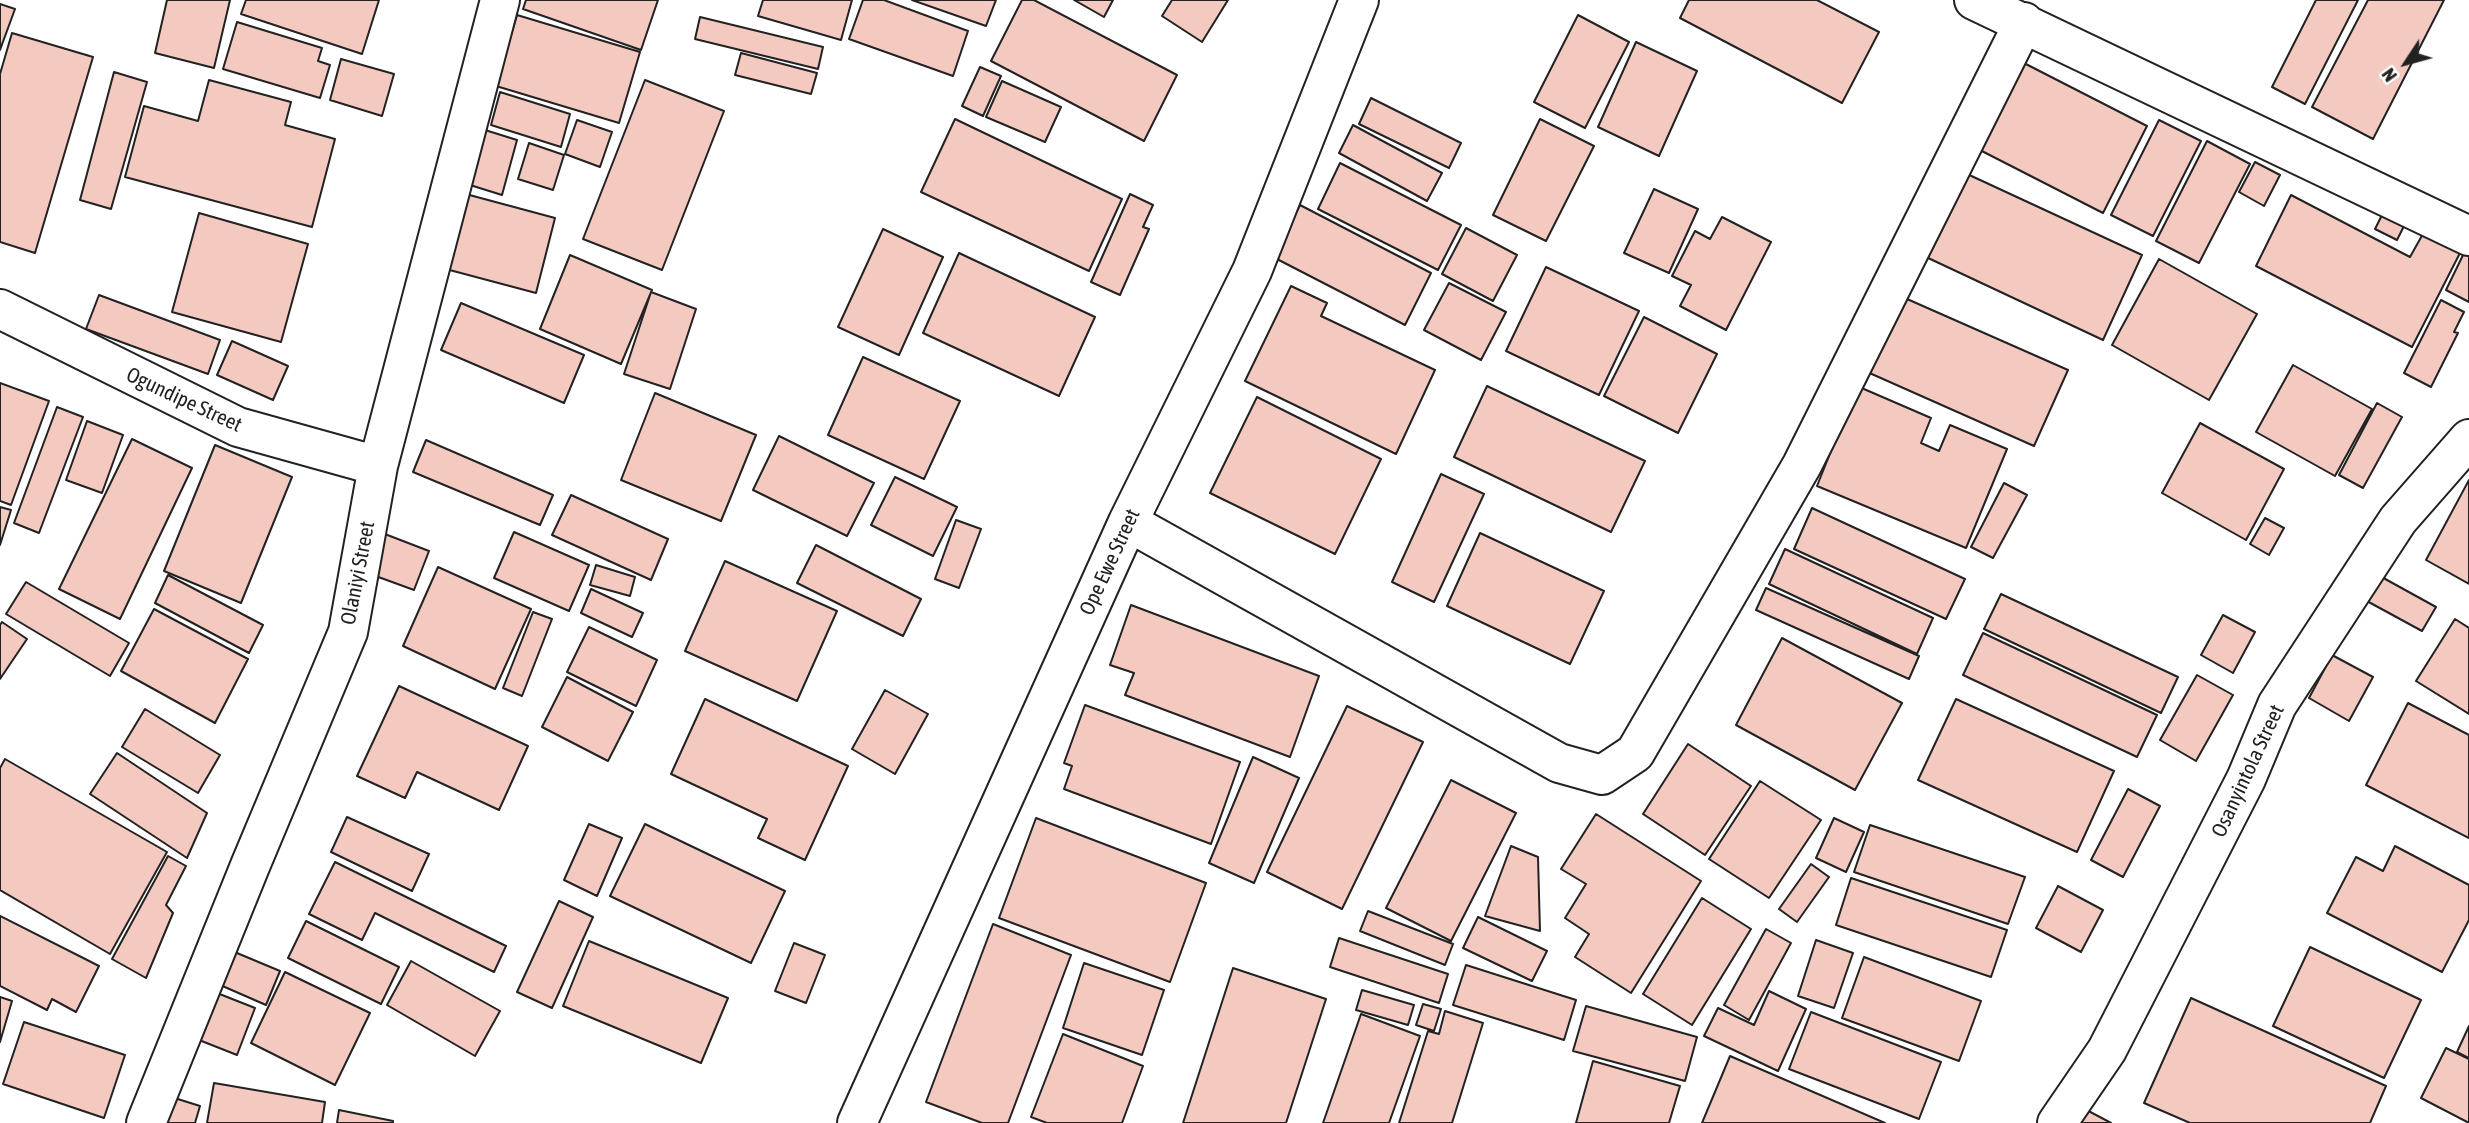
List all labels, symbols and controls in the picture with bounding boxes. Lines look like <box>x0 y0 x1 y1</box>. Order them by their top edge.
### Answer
north arrow <box>2371 28 2441 98</box>
text: N <box>2377 64 2401 86</box>
street label: Ogundipe Street <box>122 362 246 438</box>
street label: Ope Ewe Street <box>1074 505 1146 619</box>
street label: Olaniyi Street <box>336 519 380 627</box>
street label: Osanyintola Street <box>2206 701 2290 841</box>

